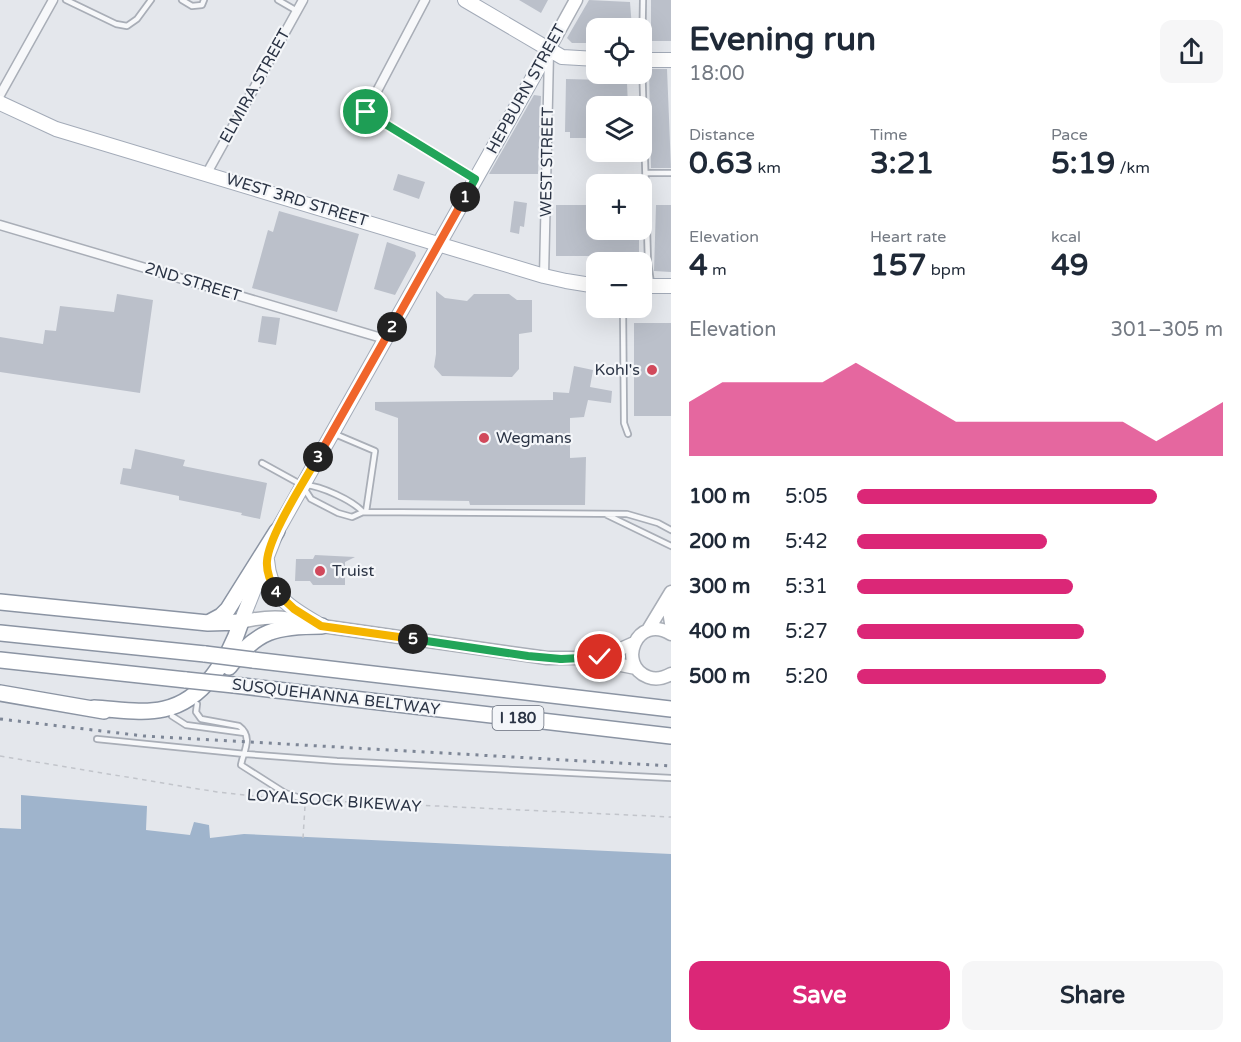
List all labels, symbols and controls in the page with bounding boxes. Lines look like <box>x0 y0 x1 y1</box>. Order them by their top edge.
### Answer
map controls <box>586 18 652 318</box>
button: locate <box>586 18 652 84</box>
street label: HEPBURN STREET <box>482 20 570 157</box>
text: Evening run <box>689 20 876 59</box>
button: share <box>1160 20 1223 83</box>
street label: ELMIRA STREET <box>215 25 295 147</box>
text: 18:00 <box>689 62 744 86</box>
pin <box>340 86 391 137</box>
icon: arrive <box>349 95 382 128</box>
button: layers <box>586 96 652 162</box>
street label: WEST STREET <box>536 107 558 217</box>
text: Distance <box>689 125 755 145</box>
text: Time <box>870 125 907 145</box>
text: Pace <box>1051 125 1088 145</box>
text: 0.63 <box>689 145 753 182</box>
text: 3:21 <box>870 145 934 182</box>
text: 5:19 <box>1051 145 1115 182</box>
text: km <box>753 158 781 178</box>
text: /km <box>1115 158 1150 178</box>
street label: WEST 3RD STREET <box>223 169 371 231</box>
button: + <box>586 174 652 240</box>
pin: 1 <box>450 182 480 212</box>
text: 1 <box>460 187 470 207</box>
text: Elevation <box>689 227 759 247</box>
text: Heart rate <box>870 227 946 247</box>
text: kcal <box>1051 227 1081 247</box>
text: 4 <box>689 247 708 284</box>
text: 157 <box>870 247 927 284</box>
text: 49 <box>1051 247 1089 284</box>
button: − <box>586 252 652 318</box>
street label: 2ND STREET <box>142 258 244 306</box>
text: m <box>708 260 727 280</box>
text: bpm <box>927 260 966 280</box>
pin: 2 <box>377 312 407 342</box>
text: 2 <box>387 317 397 337</box>
text: Elevation <box>689 318 776 342</box>
text: 301–305 m <box>1110 318 1223 342</box>
place label: Kohl's <box>595 360 640 380</box>
marker: Kohl's <box>645 363 659 377</box>
place label: Wegmans <box>496 428 572 448</box>
marker: Wegmans <box>477 431 491 445</box>
pin: 3 <box>303 442 333 472</box>
text: 3 <box>313 447 323 467</box>
text: 100 m <box>689 485 750 509</box>
text: 5:05 <box>785 485 828 509</box>
text: 200 m <box>689 530 750 554</box>
text: 5:42 <box>785 530 828 554</box>
place label: Truist <box>332 561 374 581</box>
marker: Truist <box>313 564 327 578</box>
text: 300 m <box>689 575 750 599</box>
text: 5:31 <box>785 575 828 599</box>
pin: 4 <box>261 577 291 607</box>
text: 4 <box>271 582 281 602</box>
text: 400 m <box>689 620 750 644</box>
text: 5:27 <box>785 620 828 644</box>
pin: 5 <box>398 624 428 654</box>
text: 5 <box>408 629 418 649</box>
pin <box>574 631 625 682</box>
icon: check <box>583 640 616 673</box>
text: 500 m <box>689 665 750 689</box>
text: 5:20 <box>785 665 828 689</box>
street label: SUSQUEHANNA BELTWAY <box>231 674 441 720</box>
road number: I 180 <box>492 706 544 730</box>
street label: LOYALSOCK BIKEWAY <box>246 785 422 817</box>
button: Save <box>689 961 950 1030</box>
button: Share <box>962 961 1223 1030</box>

